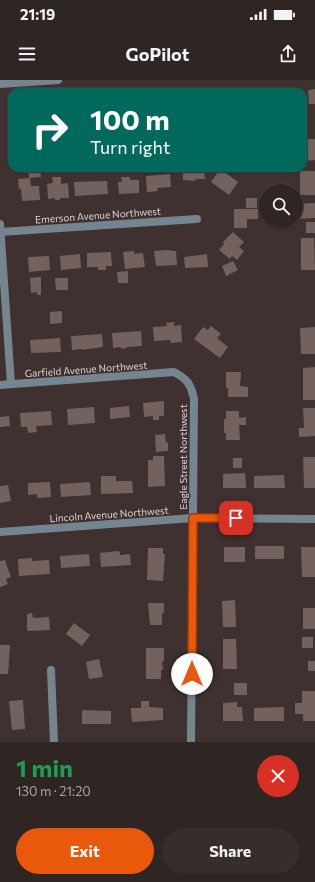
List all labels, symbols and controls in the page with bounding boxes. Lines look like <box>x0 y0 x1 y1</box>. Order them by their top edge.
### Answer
text: 21:19 <box>20 5 55 23</box>
icon: menu <box>16 43 38 65</box>
text: GoPilot <box>126 43 189 65</box>
icon: share <box>277 43 299 65</box>
text: 100 m <box>90 102 170 136</box>
icon: right <box>24 104 76 156</box>
text: Turn right <box>90 136 170 158</box>
map controls <box>259 184 303 228</box>
button: search <box>259 184 303 228</box>
street label: Emerson Avenue Northwest <box>35 205 161 225</box>
street label: Garfield Avenue Northwest <box>24 359 148 379</box>
street label: Eagle Street Northwest <box>177 404 189 510</box>
pin <box>219 501 253 535</box>
street label: Lincoln Avenue Northwest <box>49 504 169 524</box>
icon: arrive <box>225 507 247 529</box>
position arrow <box>171 653 213 695</box>
text: 1 min <box>16 753 73 782</box>
button: close <box>257 755 299 797</box>
text: 130 m · 21:20 <box>16 783 91 799</box>
button: Exit <box>16 828 154 874</box>
button: Share <box>162 828 299 874</box>

